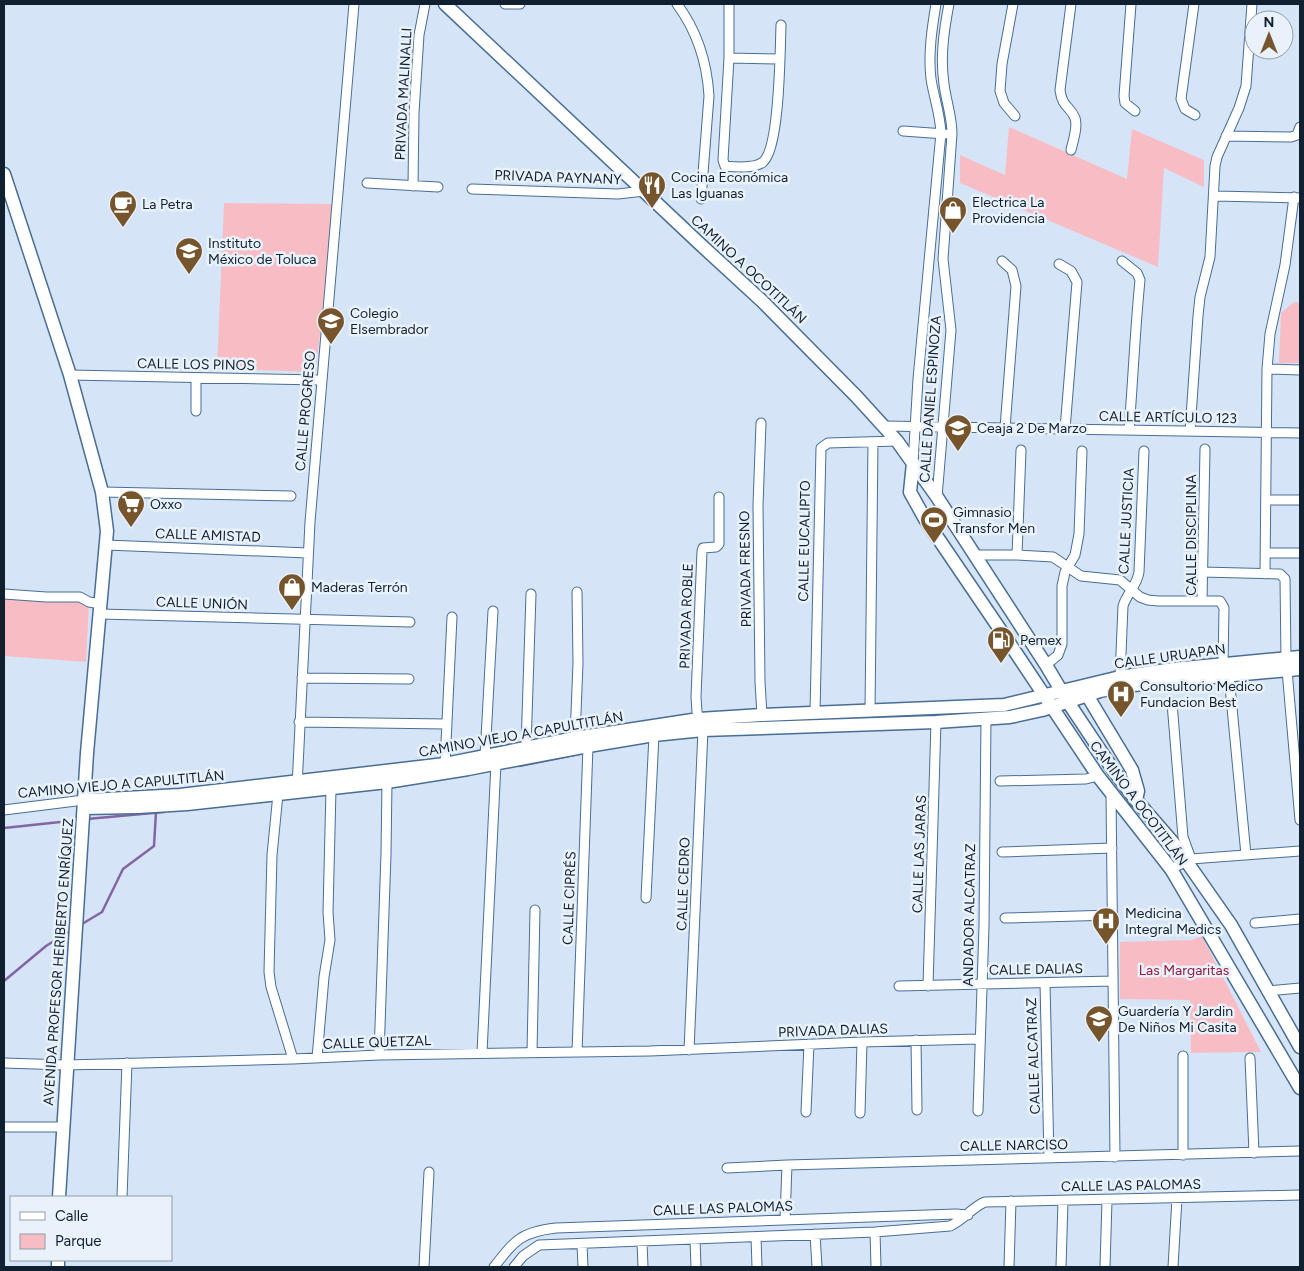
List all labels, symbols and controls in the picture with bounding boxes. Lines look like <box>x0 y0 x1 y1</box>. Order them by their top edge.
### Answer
north arrow <box>1244 10 1294 60</box>
text: N <box>1264 14 1274 31</box>
street label: PRIVADA MALINALLI <box>392 27 415 161</box>
street label: PRIVADA PAYNANY <box>494 167 622 188</box>
place label: Cocina Económica Las Iguanas <box>671 169 788 202</box>
restaurant icon: Cocina Económica Las Iguanas <box>637 170 667 209</box>
cafe icon: La Petra <box>108 189 138 228</box>
place label: Electrica La Providencia <box>972 194 1045 227</box>
shop icon: Electrica La Providencia <box>938 195 968 234</box>
place label: La Petra <box>142 196 193 213</box>
street label: CAMINO A OCOTITLÁN <box>687 211 810 327</box>
place label: Instituto México de Toluca <box>208 235 316 268</box>
school or university icon: Instituto México de Toluca <box>174 236 204 275</box>
place label: Colegio Elsembrador <box>350 305 429 338</box>
school or university icon: Colegio Elsembrador <box>316 306 346 345</box>
street label: CALLE DANIEL ESPINOZA <box>916 314 945 483</box>
street label: CALLE PROGRESO <box>292 350 319 472</box>
street label: CALLE LOS PINOS <box>137 355 255 374</box>
street label: CALLE ARTÍCULO 123 <box>1099 408 1237 427</box>
school or university icon: Ceaja 2 De Marzo <box>943 413 973 452</box>
place label: Ceaja 2 De Marzo <box>977 420 1087 437</box>
street label: CALLE JUSTICIA <box>1115 467 1138 575</box>
street label: CALLE DISCIPLINA <box>1183 474 1200 596</box>
street label: CALLE EUCALIPTO <box>795 480 814 602</box>
supermarket icon: Oxxo <box>116 489 146 528</box>
place label: Oxxo <box>150 496 182 513</box>
place label: Gimnasio Transfor Men <box>953 504 1035 537</box>
sports icon: Gimnasio Transfor Men <box>919 505 949 544</box>
street label: PRIVADA FRESNO <box>736 510 755 628</box>
street label: CALLE AMISTAD <box>155 525 261 546</box>
street label: PRIVADA ROBLE <box>676 563 697 669</box>
shop icon: Maderas Terrón <box>277 572 307 611</box>
place label: Maderas Terrón <box>311 579 408 596</box>
street label: CALLE UNIÓN <box>156 593 248 614</box>
fuel station icon: Pemex <box>986 625 1016 664</box>
place label: Pemex <box>1020 632 1062 649</box>
street label: CALLE URUAPAN <box>1113 640 1227 673</box>
place label: Consultorio Medico Fundacion Best <box>1140 678 1263 711</box>
hospital icon: Consultorio Medico Fundacion Best <box>1106 679 1136 718</box>
street label: CAMINO VIEJO A CAPULTITLÁN <box>418 708 625 761</box>
street label: CAMINO A OCOTITLÁN <box>1086 738 1191 869</box>
street label: CAMINO VIEJO A CAPULTITLÁN <box>17 767 225 802</box>
street label: CALLE LAS JARAS <box>909 795 930 913</box>
street label: AVENIDA PROFESOR HERIBERTO ENRÍQUEZ <box>40 818 77 1106</box>
street label: CALLE CEDRO <box>673 837 694 931</box>
street label: ANDADOR ALCATRAZ <box>960 843 979 987</box>
street label: CALLE CIPRÉS <box>559 851 580 945</box>
place label: Medicina Integral Medics <box>1125 905 1221 938</box>
hospital icon: Medicina Integral Medics <box>1091 906 1121 945</box>
street label: CALLE DALIAS <box>989 960 1083 979</box>
park label: Las Margaritas <box>1139 962 1229 979</box>
street label: CALLE ALCATRAZ <box>1023 997 1044 1115</box>
place label: Guardería Y Jardin De Niños Mi Casita <box>1118 1003 1237 1036</box>
school or university icon: Guardería Y Jardin De Niños Mi Casita <box>1084 1004 1114 1043</box>
street label: PRIVADA DALIAS <box>778 1020 888 1041</box>
street label: CALLE QUETZAL <box>323 1032 432 1053</box>
street label: CALLE NARCISO <box>960 1136 1068 1155</box>
street label: CALLE LAS PALOMAS <box>1061 1176 1201 1195</box>
legend <box>10 1196 172 1261</box>
street label: CALLE LAS PALOMAS <box>653 1198 793 1219</box>
text: Calle <box>55 1207 88 1225</box>
text: Parque <box>55 1232 102 1250</box>

